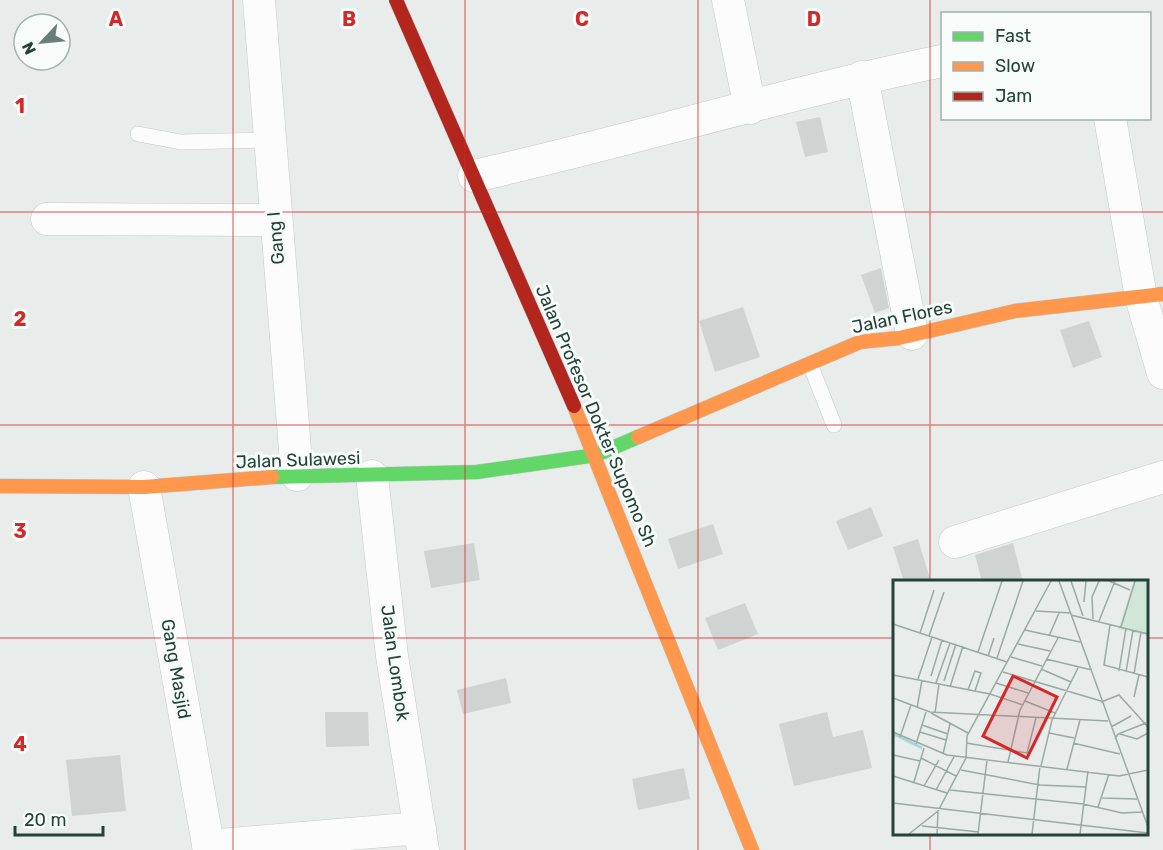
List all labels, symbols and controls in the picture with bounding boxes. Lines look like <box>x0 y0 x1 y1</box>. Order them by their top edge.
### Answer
text: A <box>109 7 124 31</box>
text: B <box>342 7 356 31</box>
text: C <box>575 7 589 31</box>
text: D <box>807 7 821 31</box>
north arrow <box>12 12 72 72</box>
legend <box>941 12 1151 120</box>
text: Fast <box>995 25 1031 47</box>
text: N <box>18 39 40 58</box>
text: Slow <box>995 55 1035 77</box>
text: Jam <box>995 85 1032 107</box>
text: 1 <box>15 94 25 118</box>
street label: Gang I <box>263 211 289 265</box>
street label: Jalan Profesor Dokter Supomo Sh <box>531 282 661 550</box>
street label: Jalan Flores <box>850 296 954 338</box>
text: 2 <box>14 307 27 331</box>
street label: Jalan Sulawesi <box>235 447 361 473</box>
text: 3 <box>13 519 27 543</box>
inset map <box>893 580 1148 835</box>
street label: Jalan Lombok <box>376 603 414 723</box>
street label: Gang Masjid <box>156 617 196 721</box>
text: 4 <box>13 732 27 756</box>
scale bar <box>15 799 104 837</box>
text: 20 m <box>24 809 66 831</box>

